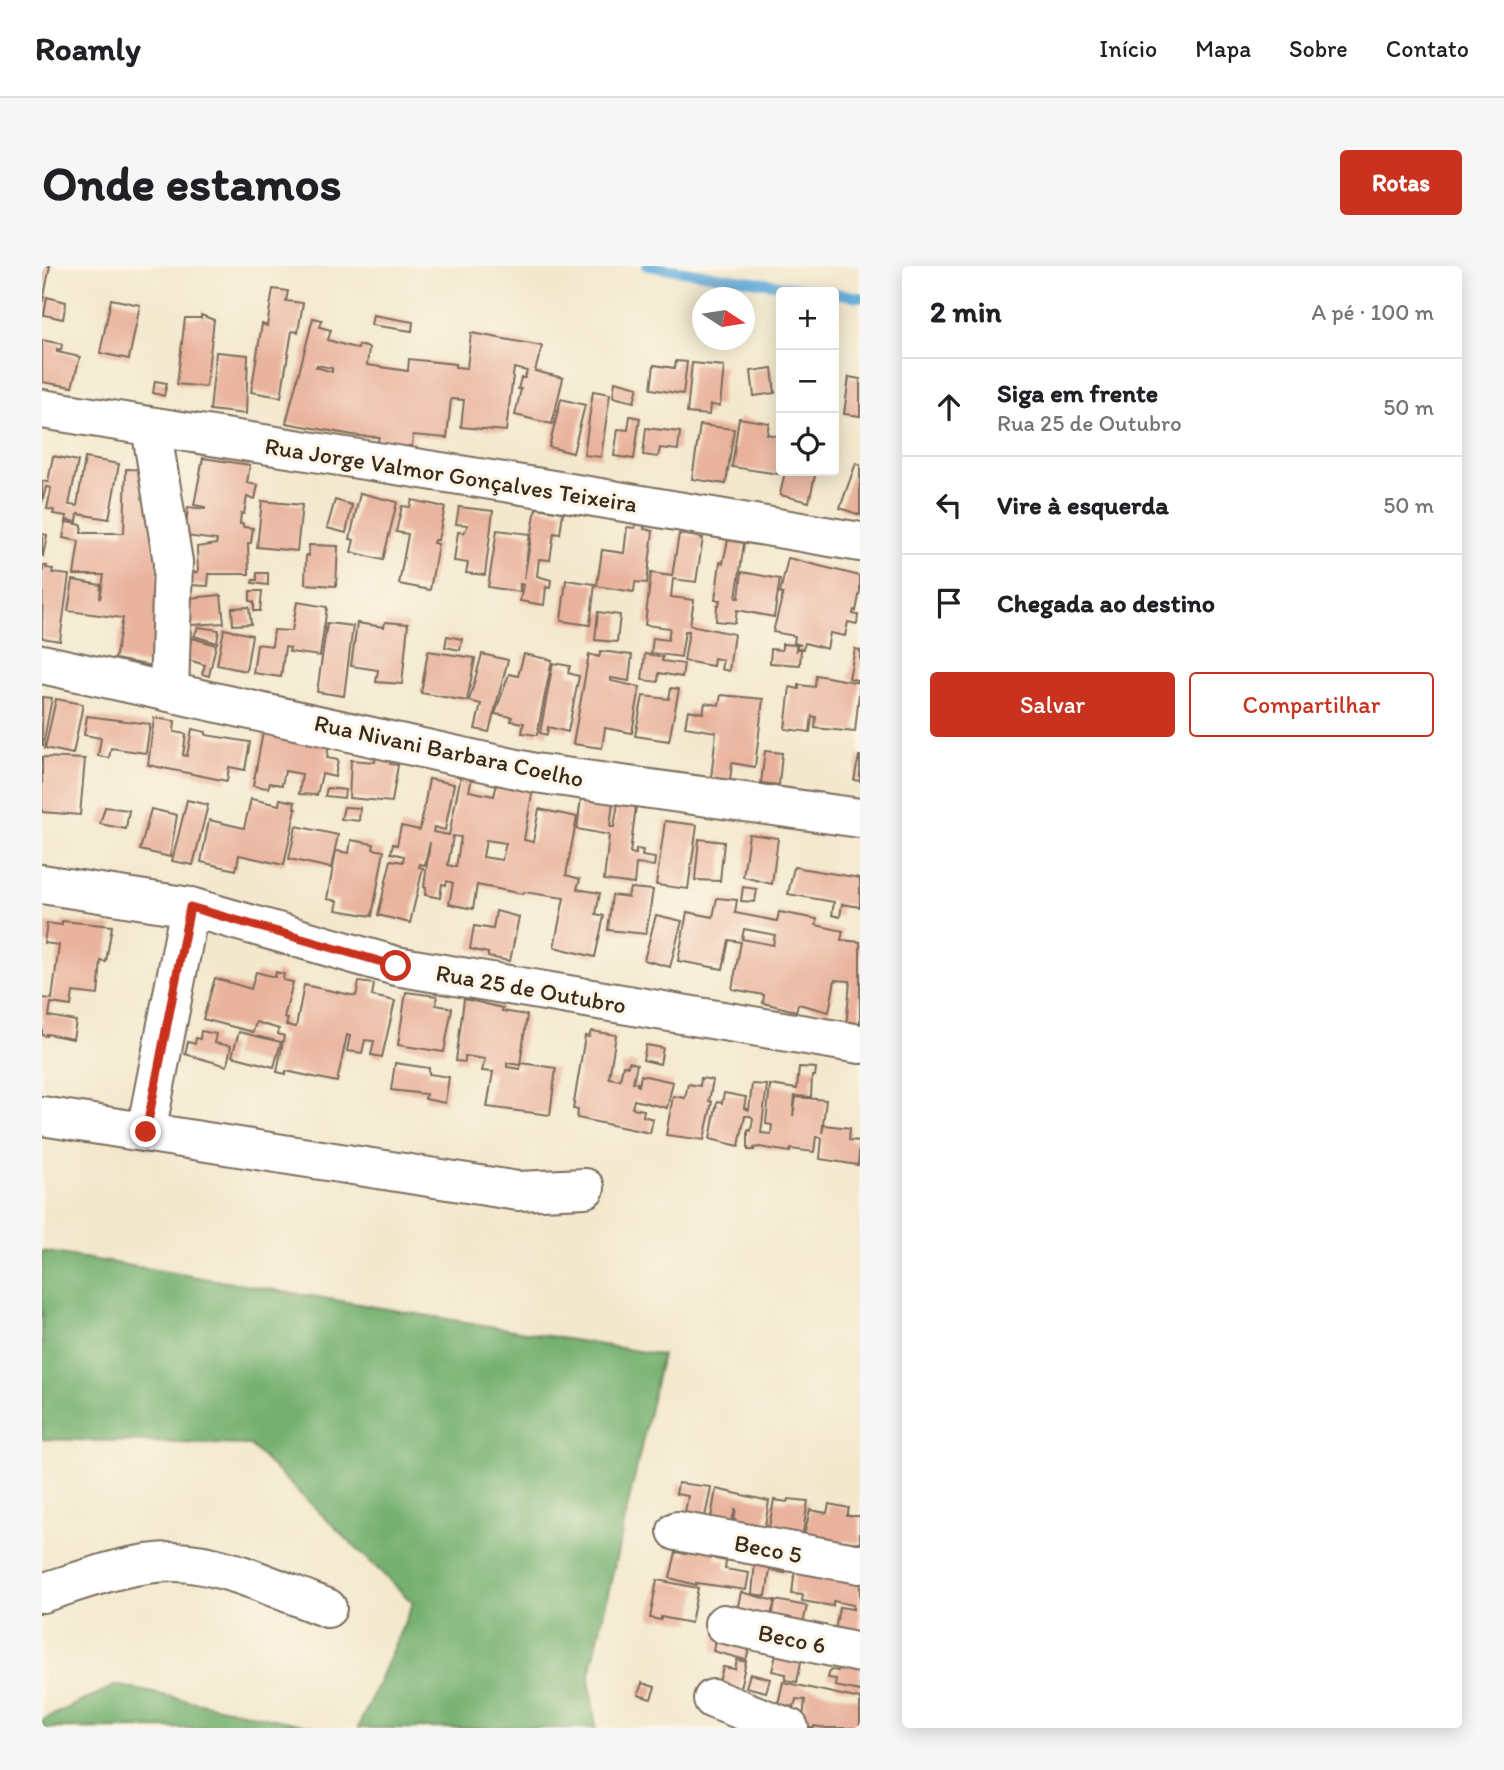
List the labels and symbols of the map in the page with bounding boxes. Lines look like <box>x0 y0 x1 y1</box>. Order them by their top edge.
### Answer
north arrow <box>692 287 755 350</box>
street label: Rua Jorge Valmor Gonçalves Teixeira <box>263 431 640 518</box>
street label: Rua Nivani Barbara Coelho <box>312 708 587 793</box>
route start <box>380 950 411 981</box>
street label: Rua 25 de Outubro <box>434 957 629 1020</box>
route end <box>130 1116 161 1147</box>
street label: Beco 5 <box>732 1528 804 1569</box>
street label: Beco 6 <box>756 1617 829 1660</box>

